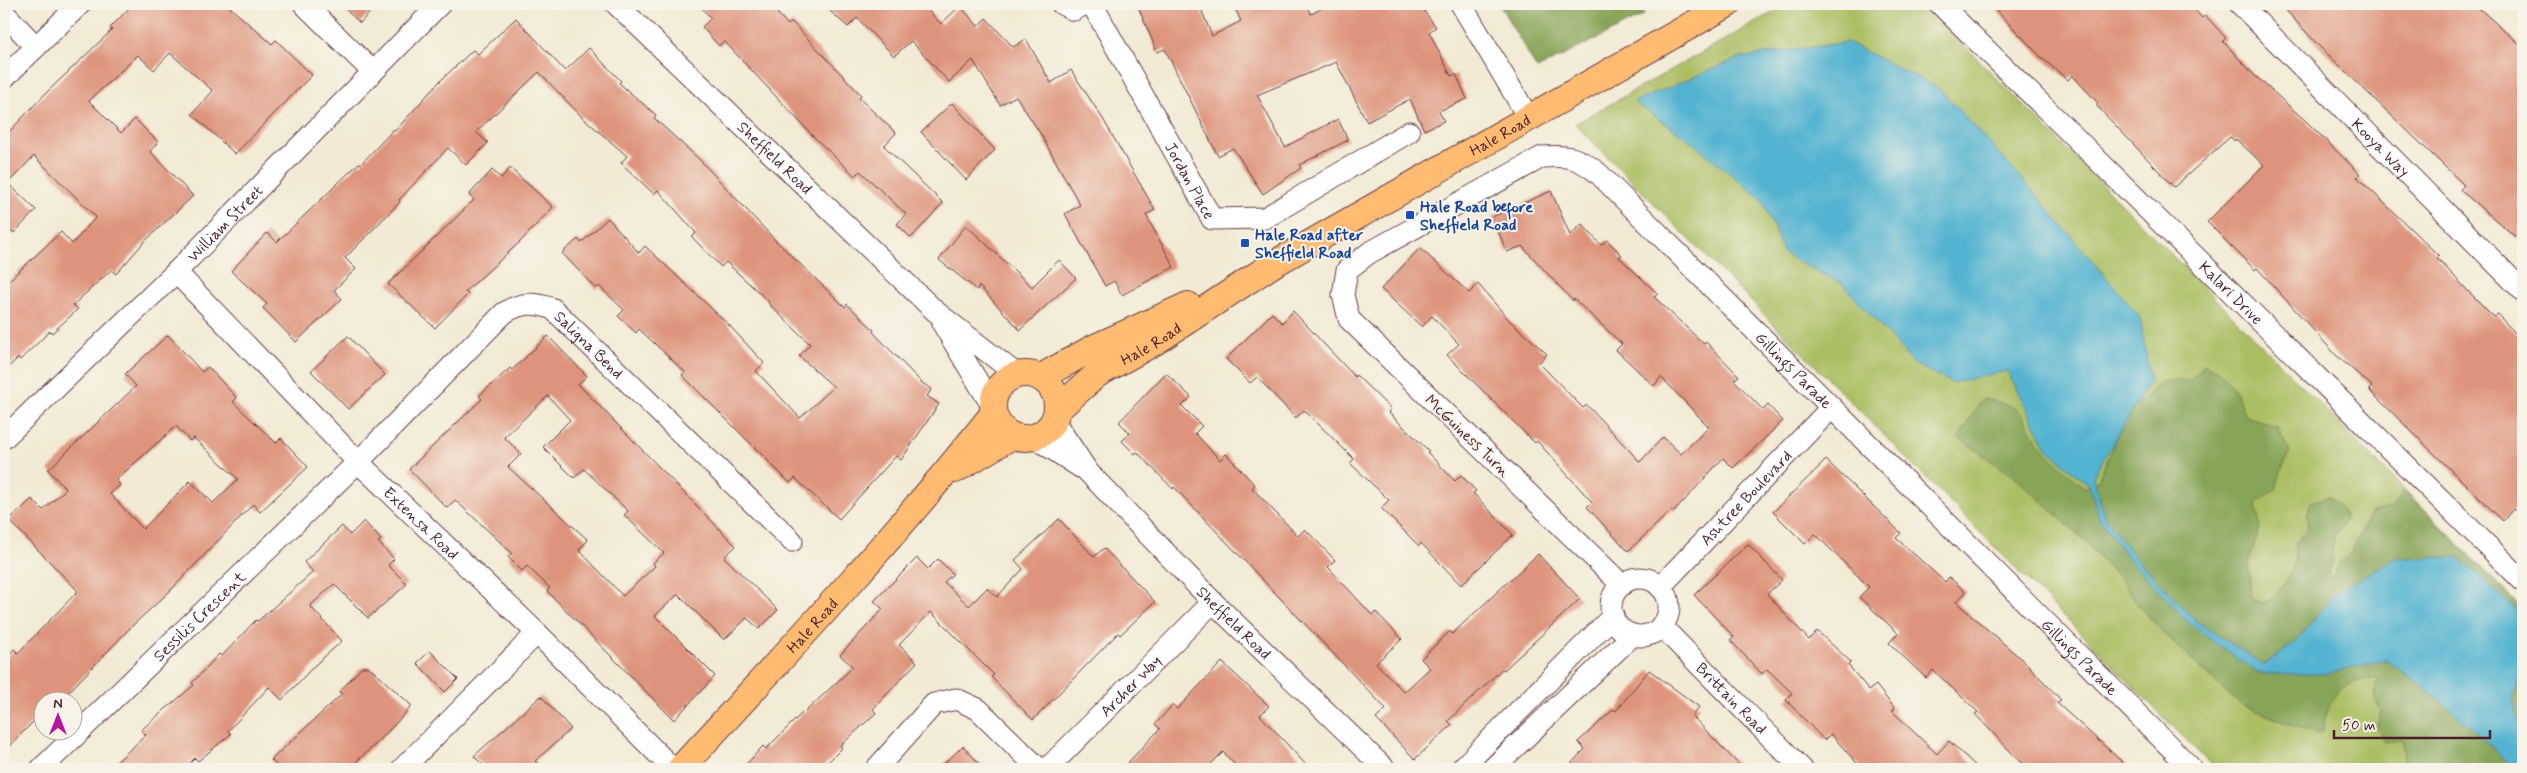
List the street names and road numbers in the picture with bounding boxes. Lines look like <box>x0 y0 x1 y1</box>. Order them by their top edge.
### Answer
street label: Hale Road <box>1466 110 1535 162</box>
street label: Kooya Way <box>2346 114 2414 182</box>
street label: Sheffield Road <box>732 117 816 199</box>
street label: Jordan Place <box>1159 139 1219 223</box>
street label: William Street <box>183 181 268 267</box>
street label: Kalari Drive <box>2194 257 2267 330</box>
street label: Saligna Bend <box>549 307 628 384</box>
street label: Hale Road <box>1117 318 1186 371</box>
street label: Gillings Parade <box>1750 328 1836 414</box>
street label: McGuiness Turn <box>1420 390 1514 482</box>
street label: Ashtree Boulevard <box>1696 446 1797 551</box>
street label: Extensa Road <box>378 483 463 565</box>
street label: Sessilis Crescent <box>149 567 251 667</box>
street label: Sheffield Road <box>1191 582 1275 665</box>
street label: Hale Road <box>783 594 843 658</box>
street label: Gillings Parade <box>2036 615 2122 701</box>
street label: Archer Way <box>1096 651 1167 722</box>
street label: Brittain Road <box>1691 658 1771 739</box>

